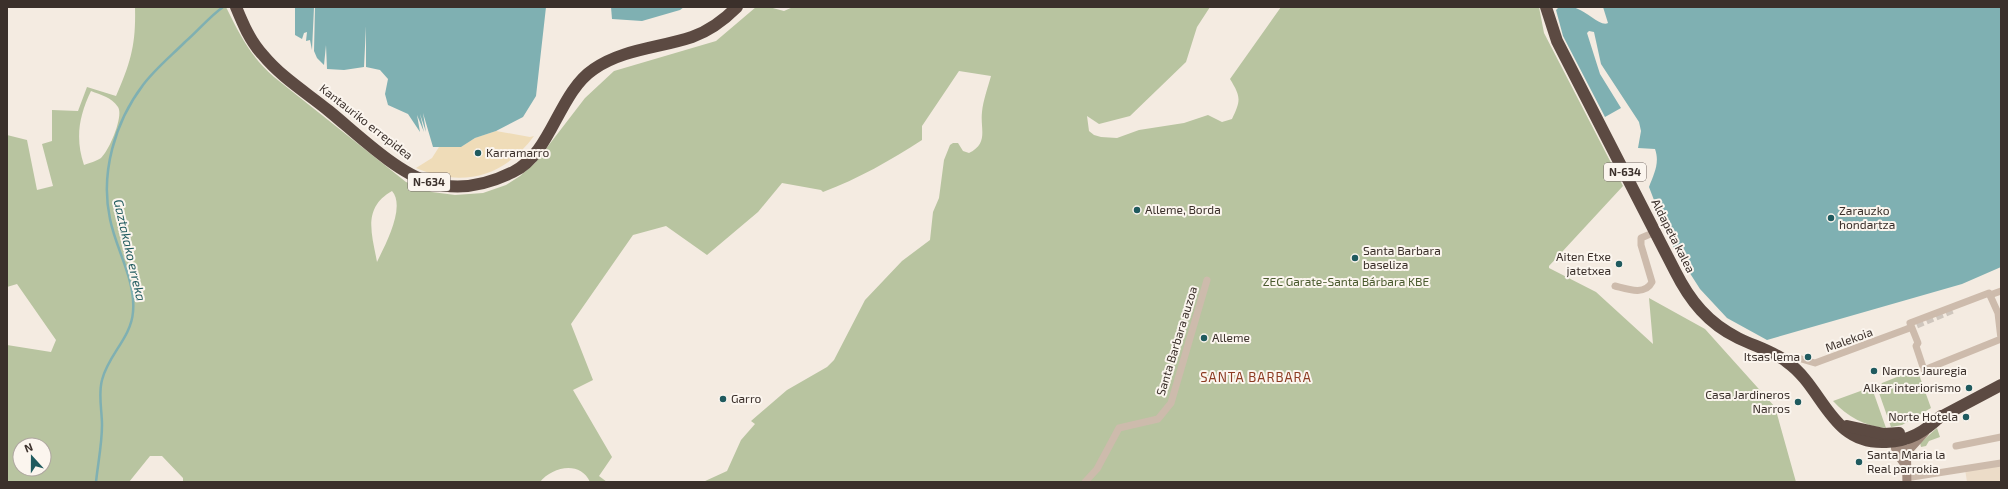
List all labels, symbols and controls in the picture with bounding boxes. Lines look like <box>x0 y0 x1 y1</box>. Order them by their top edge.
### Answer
street label: Kantauriko errepidea <box>317 81 416 162</box>
place label: Karramarro <box>486 145 549 159</box>
marker: Karramarro <box>473 148 483 158</box>
road number: N-634 <box>1604 163 1646 181</box>
road number: N-634 <box>408 173 450 191</box>
street label: Aldapeta kalea <box>1649 196 1699 275</box>
water label: Gaztakako erreka <box>111 198 149 302</box>
place label: Alleme, Borda <box>1145 202 1221 216</box>
place label: Zarauzko hondartza <box>1839 203 1895 231</box>
marker: Alleme, Borda <box>1132 205 1142 215</box>
marker: Zarauzko hondartza <box>1826 213 1836 223</box>
place label: Santa Barbara baseliza <box>1363 243 1441 271</box>
place label: Aiten Etxe jatetxea <box>1556 249 1611 278</box>
marker: Santa Barbara baseliza <box>1350 253 1360 263</box>
marker: Aiten Etxe jatetxea <box>1614 259 1624 269</box>
park label: ZEC Garate-Santa Bárbara KBE <box>1263 274 1430 288</box>
street label: Santa Barbara auzoa <box>1153 284 1199 397</box>
street label: Malekoia <box>1823 324 1874 354</box>
place label: Alleme <box>1212 330 1250 344</box>
marker: Alleme <box>1199 333 1209 343</box>
place label: Itsas lema <box>1744 349 1800 363</box>
marker: Itsas lema <box>1803 352 1813 362</box>
place label: Narros Jauregia <box>1882 363 1967 377</box>
marker: Narros Jauregia <box>1869 366 1879 376</box>
district label: SANTA BARBARA <box>1200 369 1312 385</box>
place label: Alkar interiorismo <box>1863 380 1961 394</box>
marker: Alkar interiorismo <box>1964 383 1974 393</box>
place label: Casa Jardineros Narros <box>1705 387 1790 415</box>
place label: Garro <box>731 391 762 405</box>
marker: Garro <box>718 394 728 404</box>
marker: Casa Jardineros Narros <box>1793 397 1803 407</box>
place label: Norte Hotela <box>1888 409 1958 423</box>
marker: Norte Hotela <box>1961 412 1971 422</box>
north arrow <box>12 437 52 477</box>
text: N <box>22 440 34 455</box>
place label: Santa Maria la Real parrokia <box>1867 447 1945 475</box>
marker: Santa Maria la Real parrokia <box>1854 457 1864 467</box>

